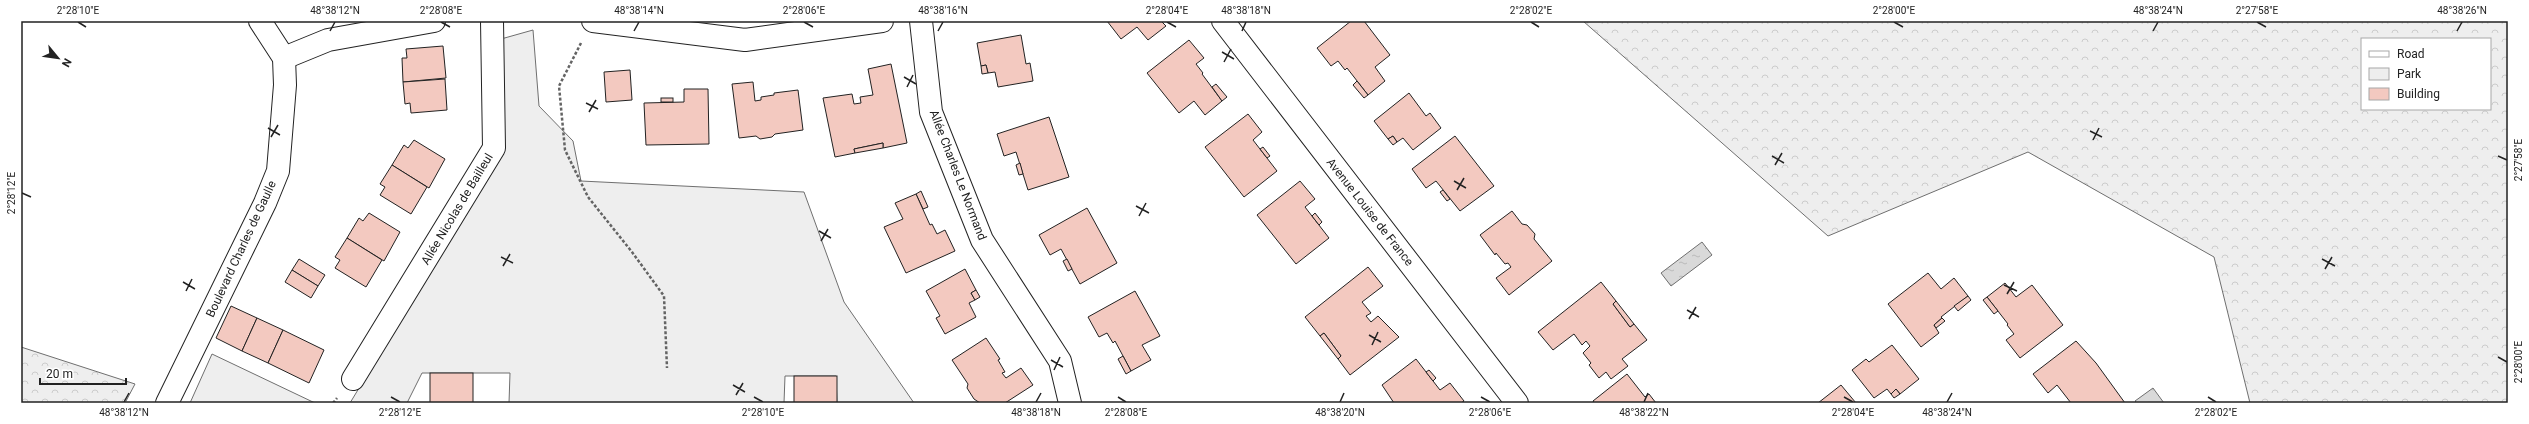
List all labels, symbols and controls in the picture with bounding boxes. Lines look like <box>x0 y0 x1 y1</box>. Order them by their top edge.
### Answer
text: 2°28'10"E <box>57 5 100 16</box>
text: 48°38'12"N <box>310 5 360 16</box>
text: 2°28'08"E <box>420 5 463 16</box>
text: 48°38'14"N <box>614 5 664 16</box>
text: 2°28'06"E <box>783 5 826 16</box>
text: 48°38'16"N <box>918 5 968 16</box>
text: 2°28'04"E <box>1146 5 1189 16</box>
text: 48°38'18"N <box>1221 5 1271 16</box>
text: 2°28'02"E <box>1510 5 1553 16</box>
text: 2°28'00"E <box>1873 5 1916 16</box>
text: 48°38'24"N <box>2133 5 2183 16</box>
text: 2°27'58"E <box>2236 5 2279 16</box>
text: 48°38'26"N <box>2437 5 2487 16</box>
north arrow <box>38 38 78 78</box>
legend <box>2361 38 2491 110</box>
text: Road <box>2397 47 2425 61</box>
text: N <box>59 56 74 69</box>
text: Park <box>2397 67 2422 81</box>
text: Building <box>2397 87 2440 101</box>
street label: Allée Charles Le Normand <box>927 108 989 242</box>
text: 2°27'58"E <box>2513 138 2524 181</box>
street label: Allée Nicolas de Bailleul <box>418 151 496 267</box>
street label: Avenue Louise de France <box>1324 155 1416 269</box>
text: 2°28'12"E <box>6 171 17 214</box>
street label: Boulevard Charles de Gaulle <box>203 178 279 320</box>
text: 2°28'00"E <box>2513 340 2524 383</box>
scale bar <box>40 360 126 386</box>
text: 20 m <box>46 367 73 381</box>
text: 48°38'12"N <box>99 407 149 418</box>
text: 2°28'12"E <box>379 407 422 418</box>
text: 2°28'10"E <box>742 407 785 418</box>
text: 48°38'18"N <box>1011 407 1061 418</box>
text: 2°28'08"E <box>1105 407 1148 418</box>
text: 48°38'20"N <box>1315 407 1365 418</box>
text: 2°28'06"E <box>1469 407 1512 418</box>
text: 48°38'22"N <box>1619 407 1669 418</box>
text: 2°28'04"E <box>1832 407 1875 418</box>
text: 48°38'24"N <box>1922 407 1972 418</box>
text: 2°28'02"E <box>2195 407 2238 418</box>

